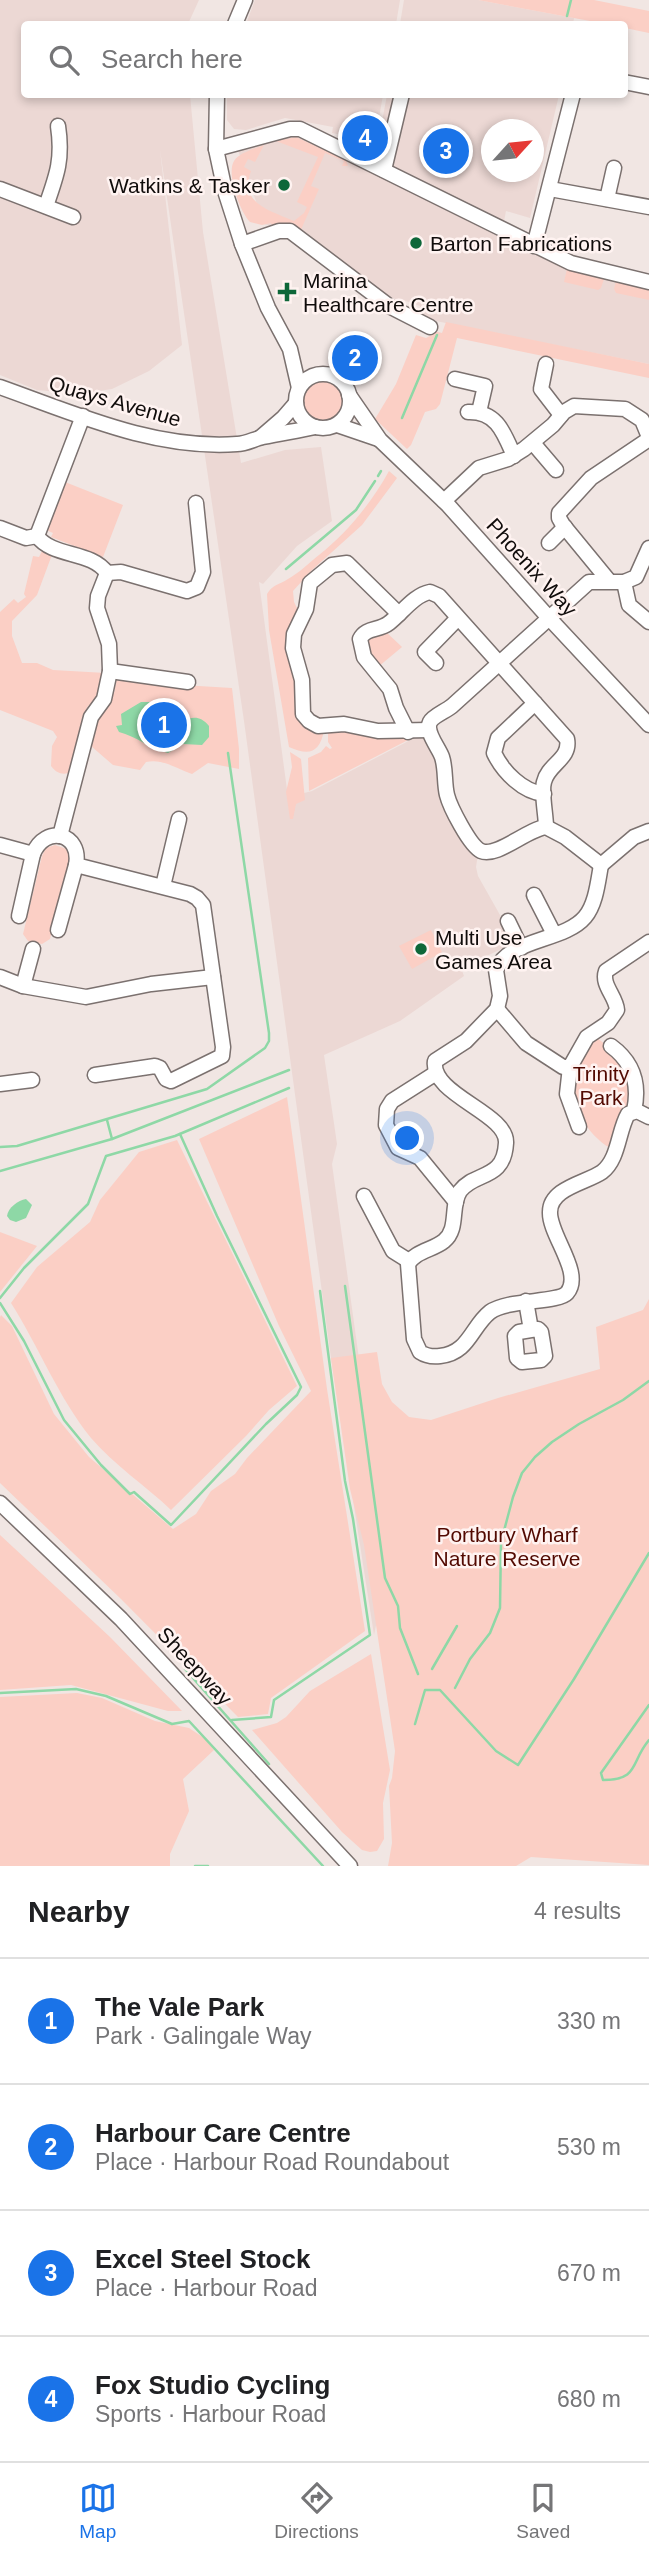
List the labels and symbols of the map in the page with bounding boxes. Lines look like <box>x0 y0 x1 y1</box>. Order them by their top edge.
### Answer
pin: 4 <box>342 112 388 164</box>
north arrow <box>481 119 544 182</box>
pin: 3 <box>423 125 469 177</box>
place label: Watkins & Tasker <box>109 174 270 197</box>
marker: Watkins & Tasker <box>276 177 292 193</box>
place label: Barton Fabrications <box>430 232 612 255</box>
marker: Barton Fabrications <box>408 235 424 251</box>
place label: Marina Healthcare Centre <box>303 269 473 316</box>
marker: Marina Healthcare Centre <box>277 282 297 302</box>
pin: 2 <box>332 332 378 384</box>
street label: Quays Avenue <box>46 371 184 431</box>
street label: Phoenix Way <box>482 514 582 621</box>
pin: 1 <box>141 699 187 751</box>
place label: Multi Use Games Area <box>435 926 552 973</box>
marker: Multi Use Games Area <box>413 941 429 957</box>
park label: Trinity Park <box>573 1062 630 1109</box>
your location <box>390 1121 424 1155</box>
park label: Portbury Wharf Nature Reserve <box>433 1523 581 1570</box>
street label: Sheepway <box>153 1622 237 1710</box>

